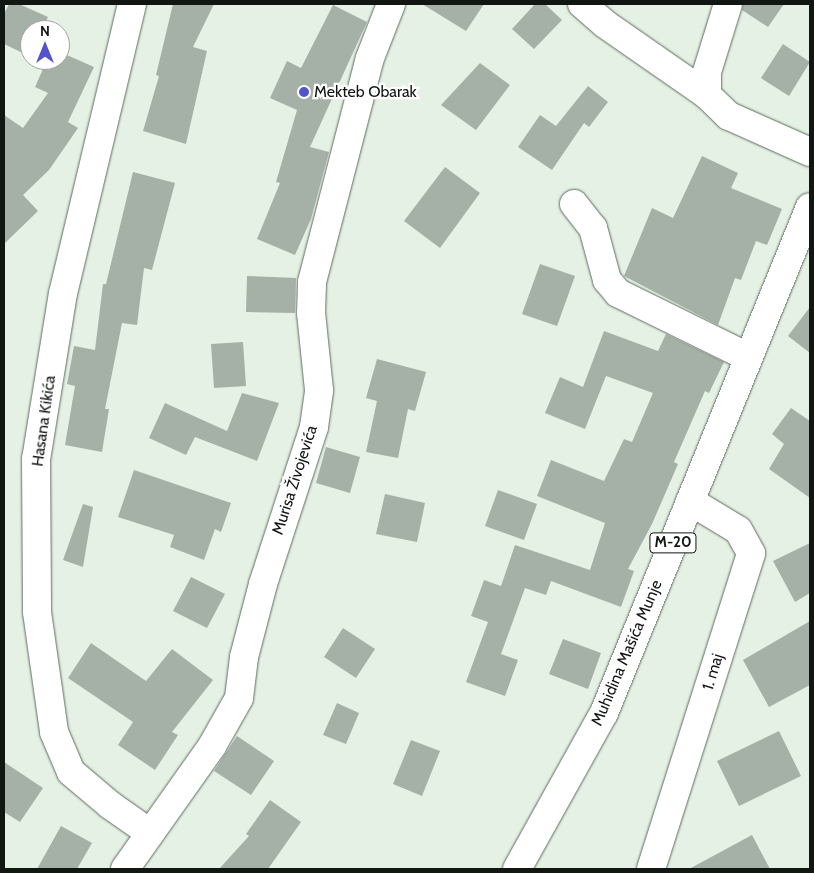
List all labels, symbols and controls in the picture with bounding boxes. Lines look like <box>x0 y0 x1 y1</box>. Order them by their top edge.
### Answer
north arrow <box>20 20 70 70</box>
text: N <box>40 22 50 40</box>
place label: Mekteb Obarak <box>314 82 417 102</box>
marker: Mekteb Obarak <box>298 86 310 98</box>
street label: Hasana Kikića <box>28 374 60 468</box>
street label: Murisa Živojevića <box>268 423 322 537</box>
road number: M-20 <box>649 530 697 556</box>
street label: Muhidina Mašića Munje <box>588 577 666 729</box>
street label: 1. maj <box>698 651 728 693</box>

